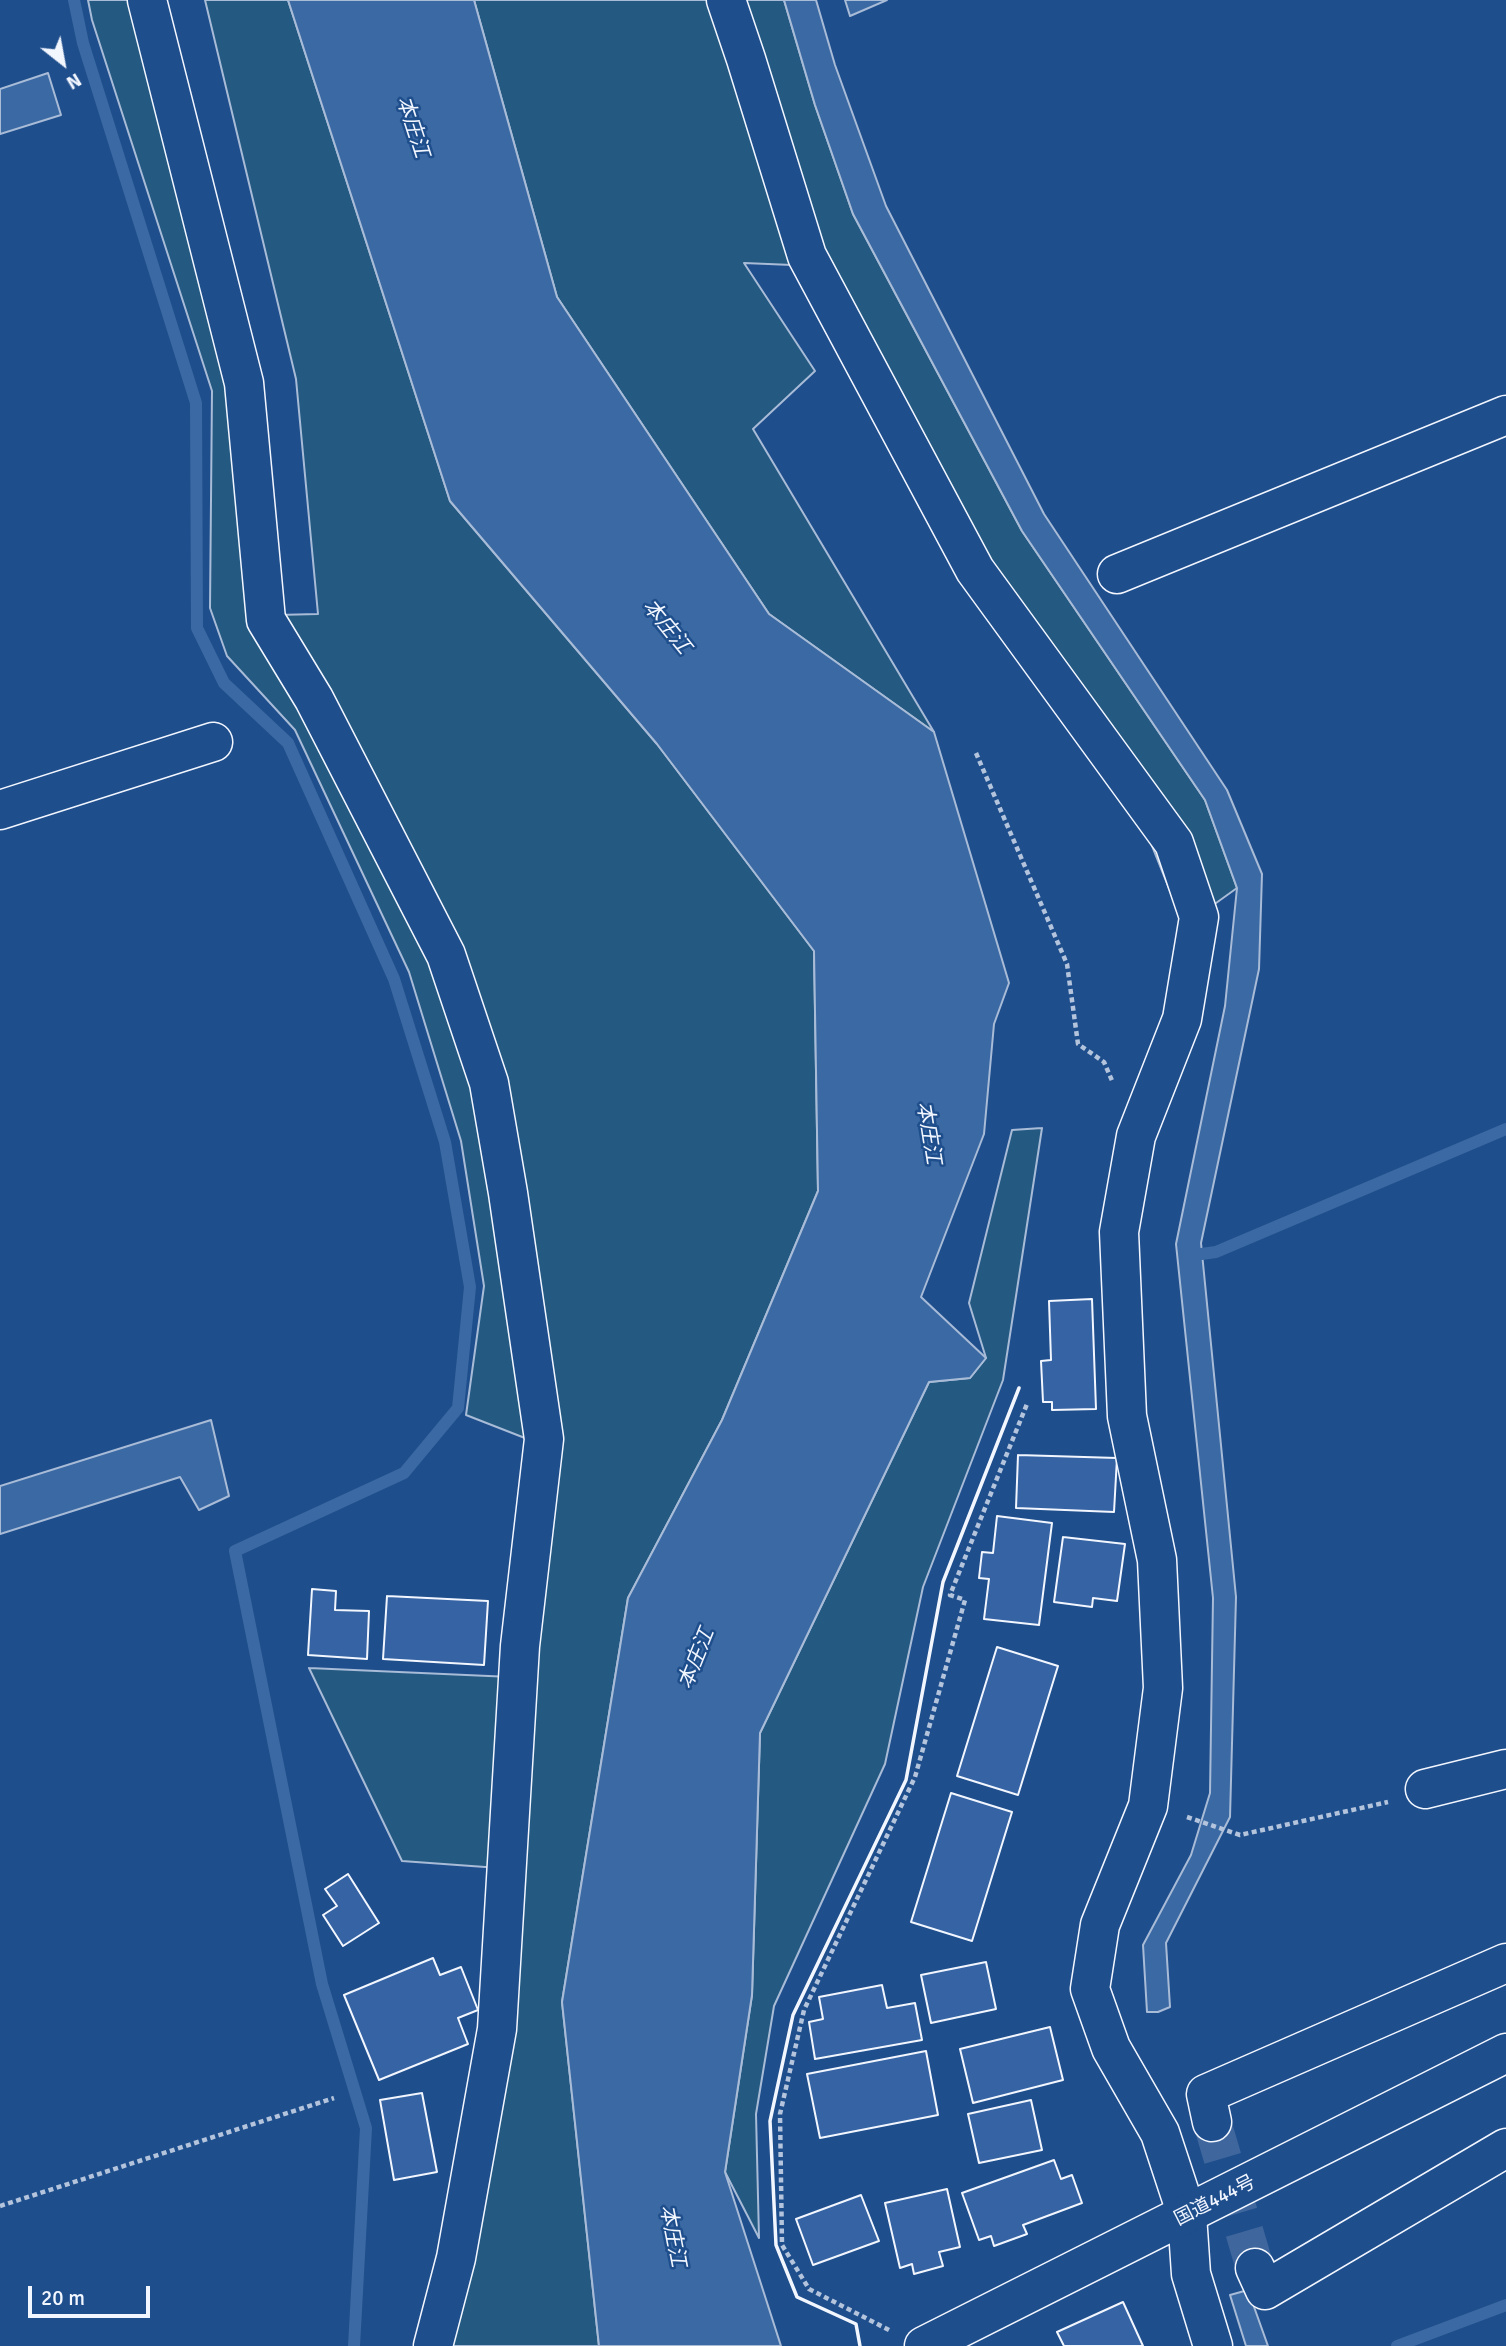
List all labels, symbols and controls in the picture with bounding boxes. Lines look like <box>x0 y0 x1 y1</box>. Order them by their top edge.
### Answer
north arrow <box>28 28 98 98</box>
text: N <box>62 67 86 95</box>
water label: 本庄江 <box>390 93 434 161</box>
water label: 本庄江 <box>636 595 696 659</box>
water label: 本庄江 <box>911 1100 945 1166</box>
water label: 本庄江 <box>674 1625 720 1693</box>
street label: 国道444号 <box>1171 2171 1259 2231</box>
water label: 本庄江 <box>654 2203 690 2269</box>
scale bar <box>32 2272 154 2316</box>
text: 20 m <box>41 2285 85 2311</box>

